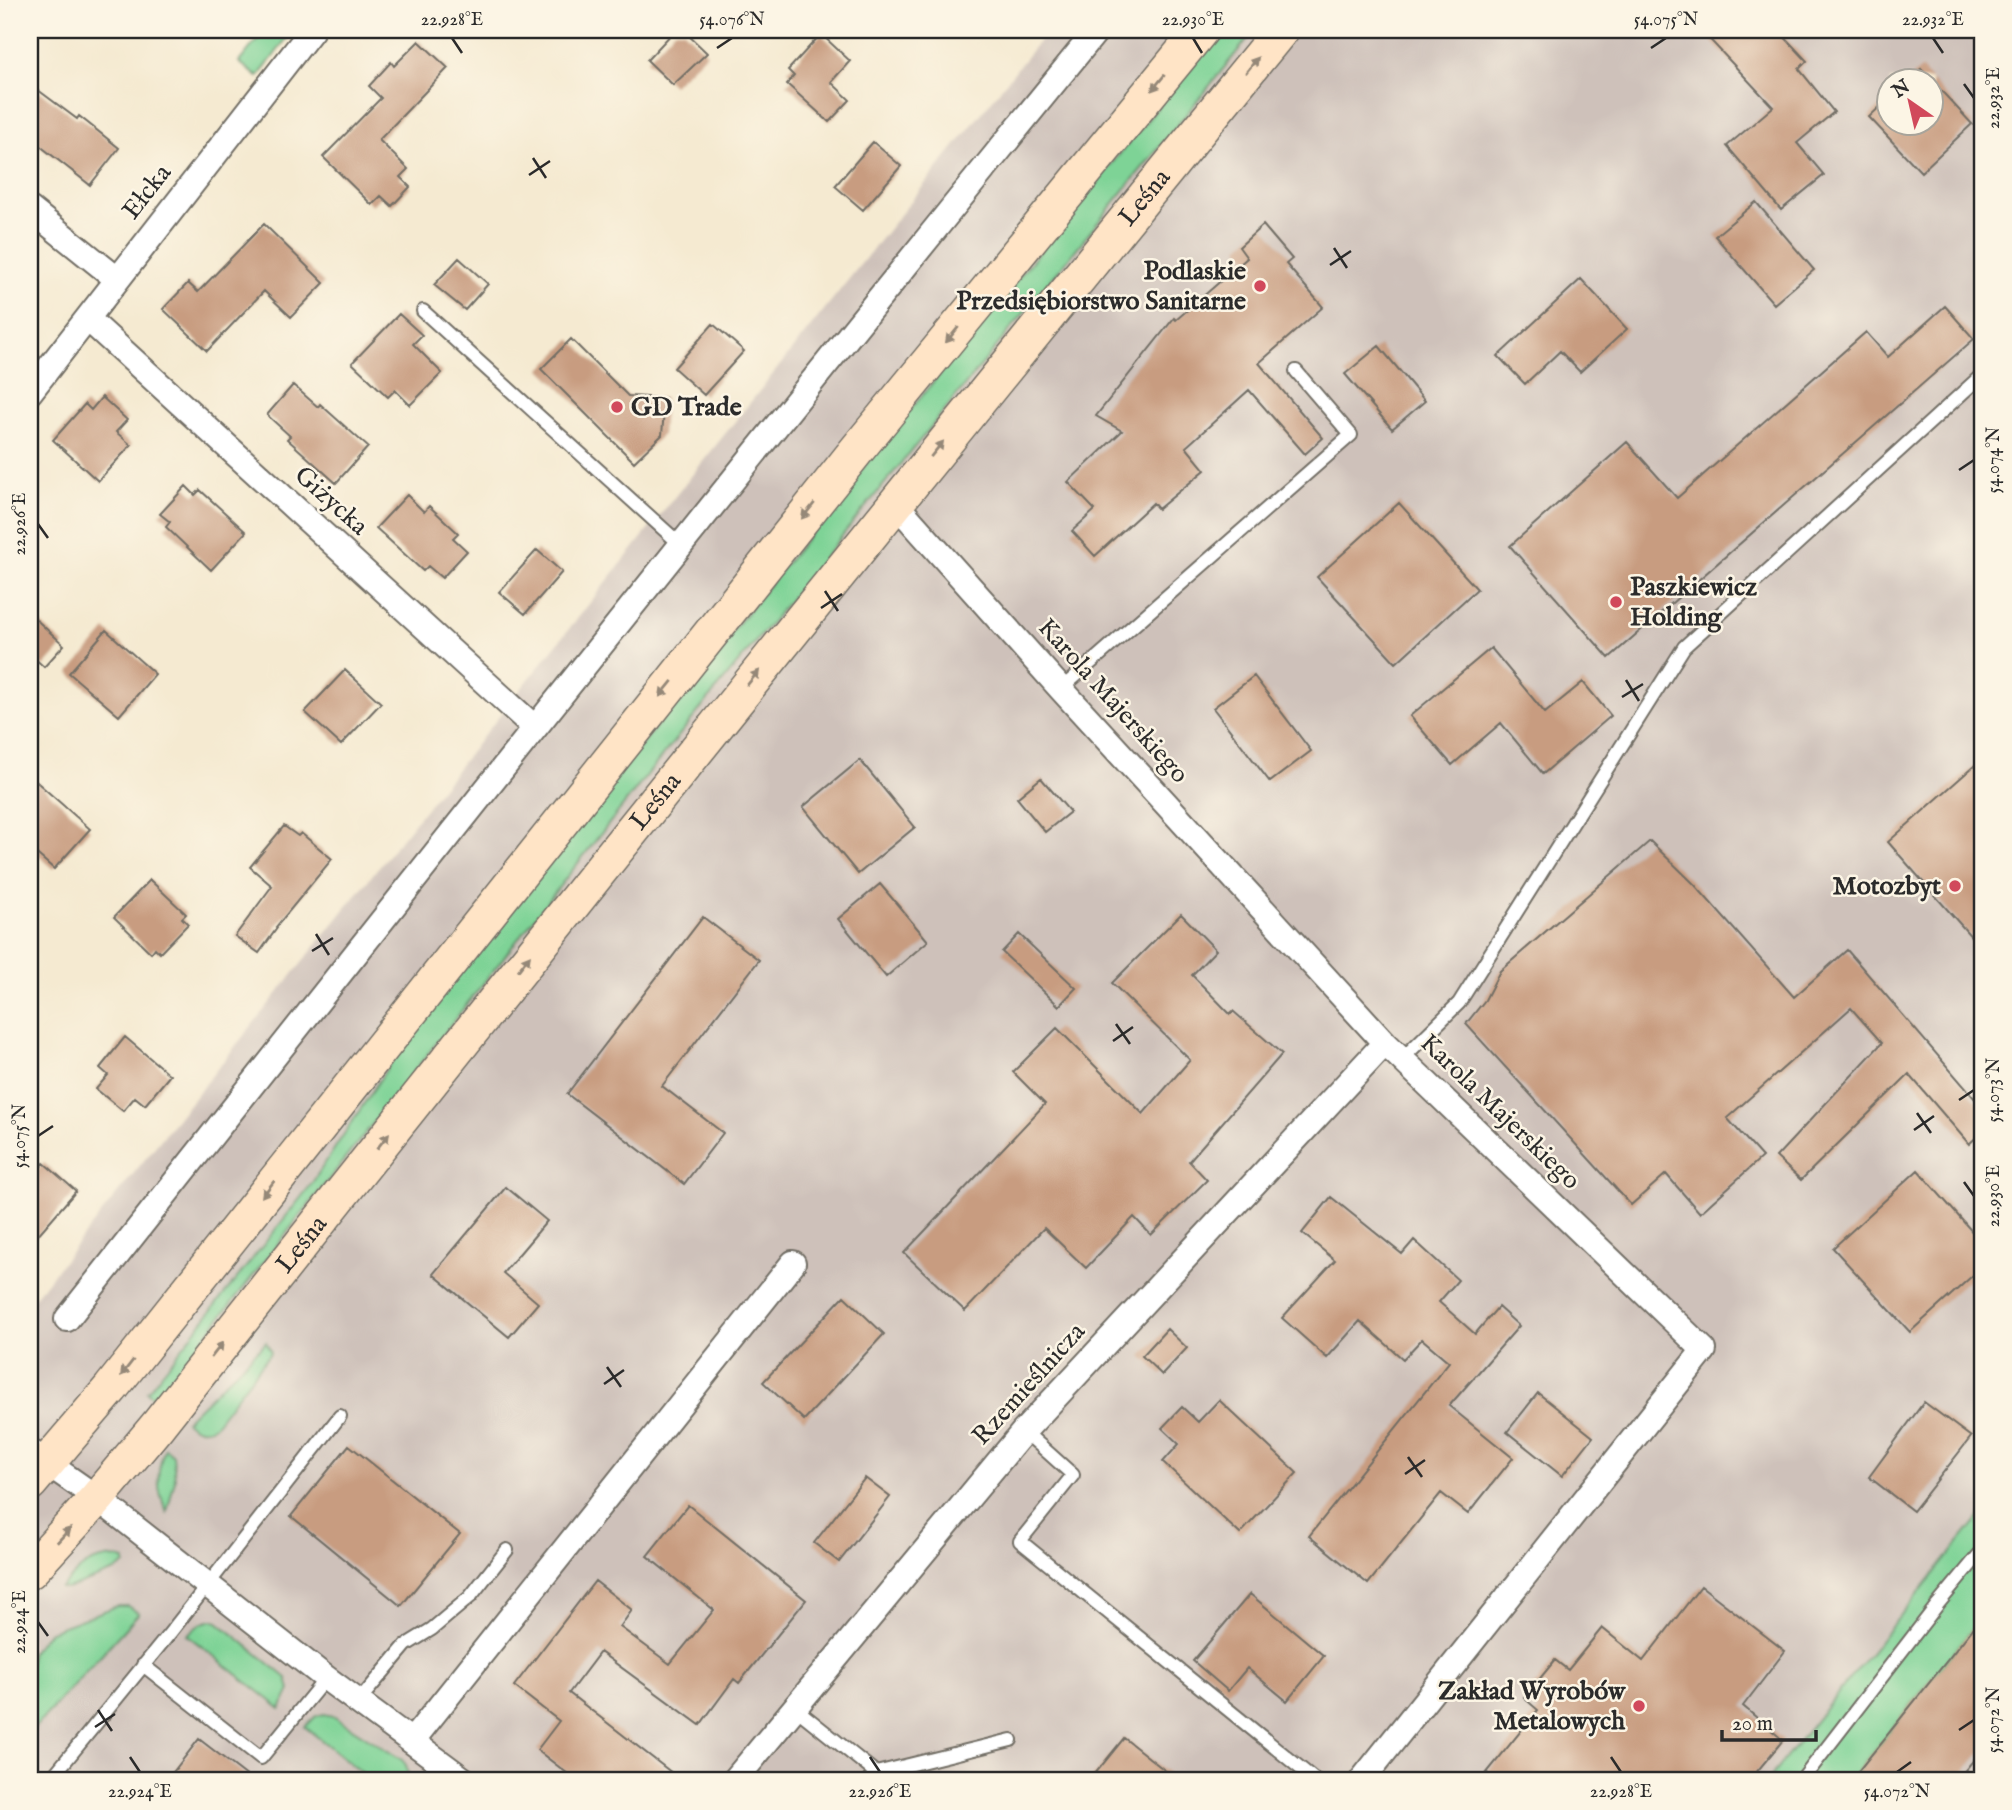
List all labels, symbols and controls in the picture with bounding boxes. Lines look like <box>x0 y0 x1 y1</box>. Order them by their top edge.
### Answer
text: 22.928°E <box>421 9 483 32</box>
text: 54.076°N <box>699 9 765 32</box>
text: 22.930°E <box>1162 9 1224 32</box>
text: 54.075°N <box>1634 9 1699 32</box>
text: 22.932°E <box>1902 9 1964 32</box>
one-way arrow <box>1244 56 1259 73</box>
north arrow <box>1876 66 1946 136</box>
text: 22.932°E <box>1983 67 2006 129</box>
one-way arrow <box>1150 73 1165 91</box>
text: N <box>1887 75 1916 105</box>
street label: Ełcka <box>115 157 179 226</box>
street label: Leśna <box>1111 161 1178 233</box>
place label: Podlaskie Przedsiębiorstwo Sanitarne <box>956 255 1246 318</box>
marker: Podlaskie Przedsiębiorstwo Sanitarne <box>1252 278 1268 294</box>
one-way arrow <box>944 325 959 343</box>
place label: GD Trade <box>631 391 742 424</box>
marker: GD Trade <box>609 399 625 415</box>
text: 54.074°N <box>1983 426 2006 493</box>
one-way arrow <box>930 441 945 459</box>
street label: Giżycka <box>287 459 375 543</box>
text: 22.926°E <box>9 493 32 555</box>
one-way arrow <box>801 502 816 520</box>
place label: Paszkiewicz Holding <box>1630 571 1757 634</box>
marker: Paszkiewicz Holding <box>1608 594 1624 610</box>
street label: Karola Majerskiego <box>1030 612 1196 790</box>
one-way arrow <box>745 669 760 687</box>
one-way arrow <box>659 680 674 698</box>
street label: Leśna <box>622 765 689 837</box>
place label: Motozbyt <box>1833 870 1941 903</box>
marker: Motozbyt <box>1947 878 1963 894</box>
one-way arrow <box>517 954 532 972</box>
street label: Karola Majerskiego <box>1413 1027 1587 1197</box>
text: 54.073°N <box>1983 1057 2006 1122</box>
text: 54.075°N <box>9 1103 32 1168</box>
one-way arrow <box>375 1132 389 1150</box>
text: 22.930°E <box>1983 1165 2006 1227</box>
one-way arrow <box>261 1180 276 1197</box>
street label: Leśna <box>268 1208 335 1280</box>
street label: Rzemieślnicza <box>965 1315 1093 1452</box>
one-way arrow <box>210 1341 225 1359</box>
one-way arrow <box>120 1358 135 1376</box>
one-way arrow <box>55 1527 71 1544</box>
text: 22.924°E <box>9 1590 32 1654</box>
place label: Zakład Wyrobów Metalowych <box>1438 1675 1626 1738</box>
text: 54.072°N <box>1983 1686 2006 1753</box>
marker: Zakład Wyrobów Metalowych <box>1631 1698 1647 1714</box>
scale bar <box>1722 1698 1816 1742</box>
text: 20 m <box>1732 1711 1773 1738</box>
text: 22.924°E <box>108 1781 172 1804</box>
text: 22.926°E <box>849 1781 911 1804</box>
text: 22.928°E <box>1590 1781 1652 1804</box>
text: 54.072°N <box>1864 1781 1931 1804</box>

